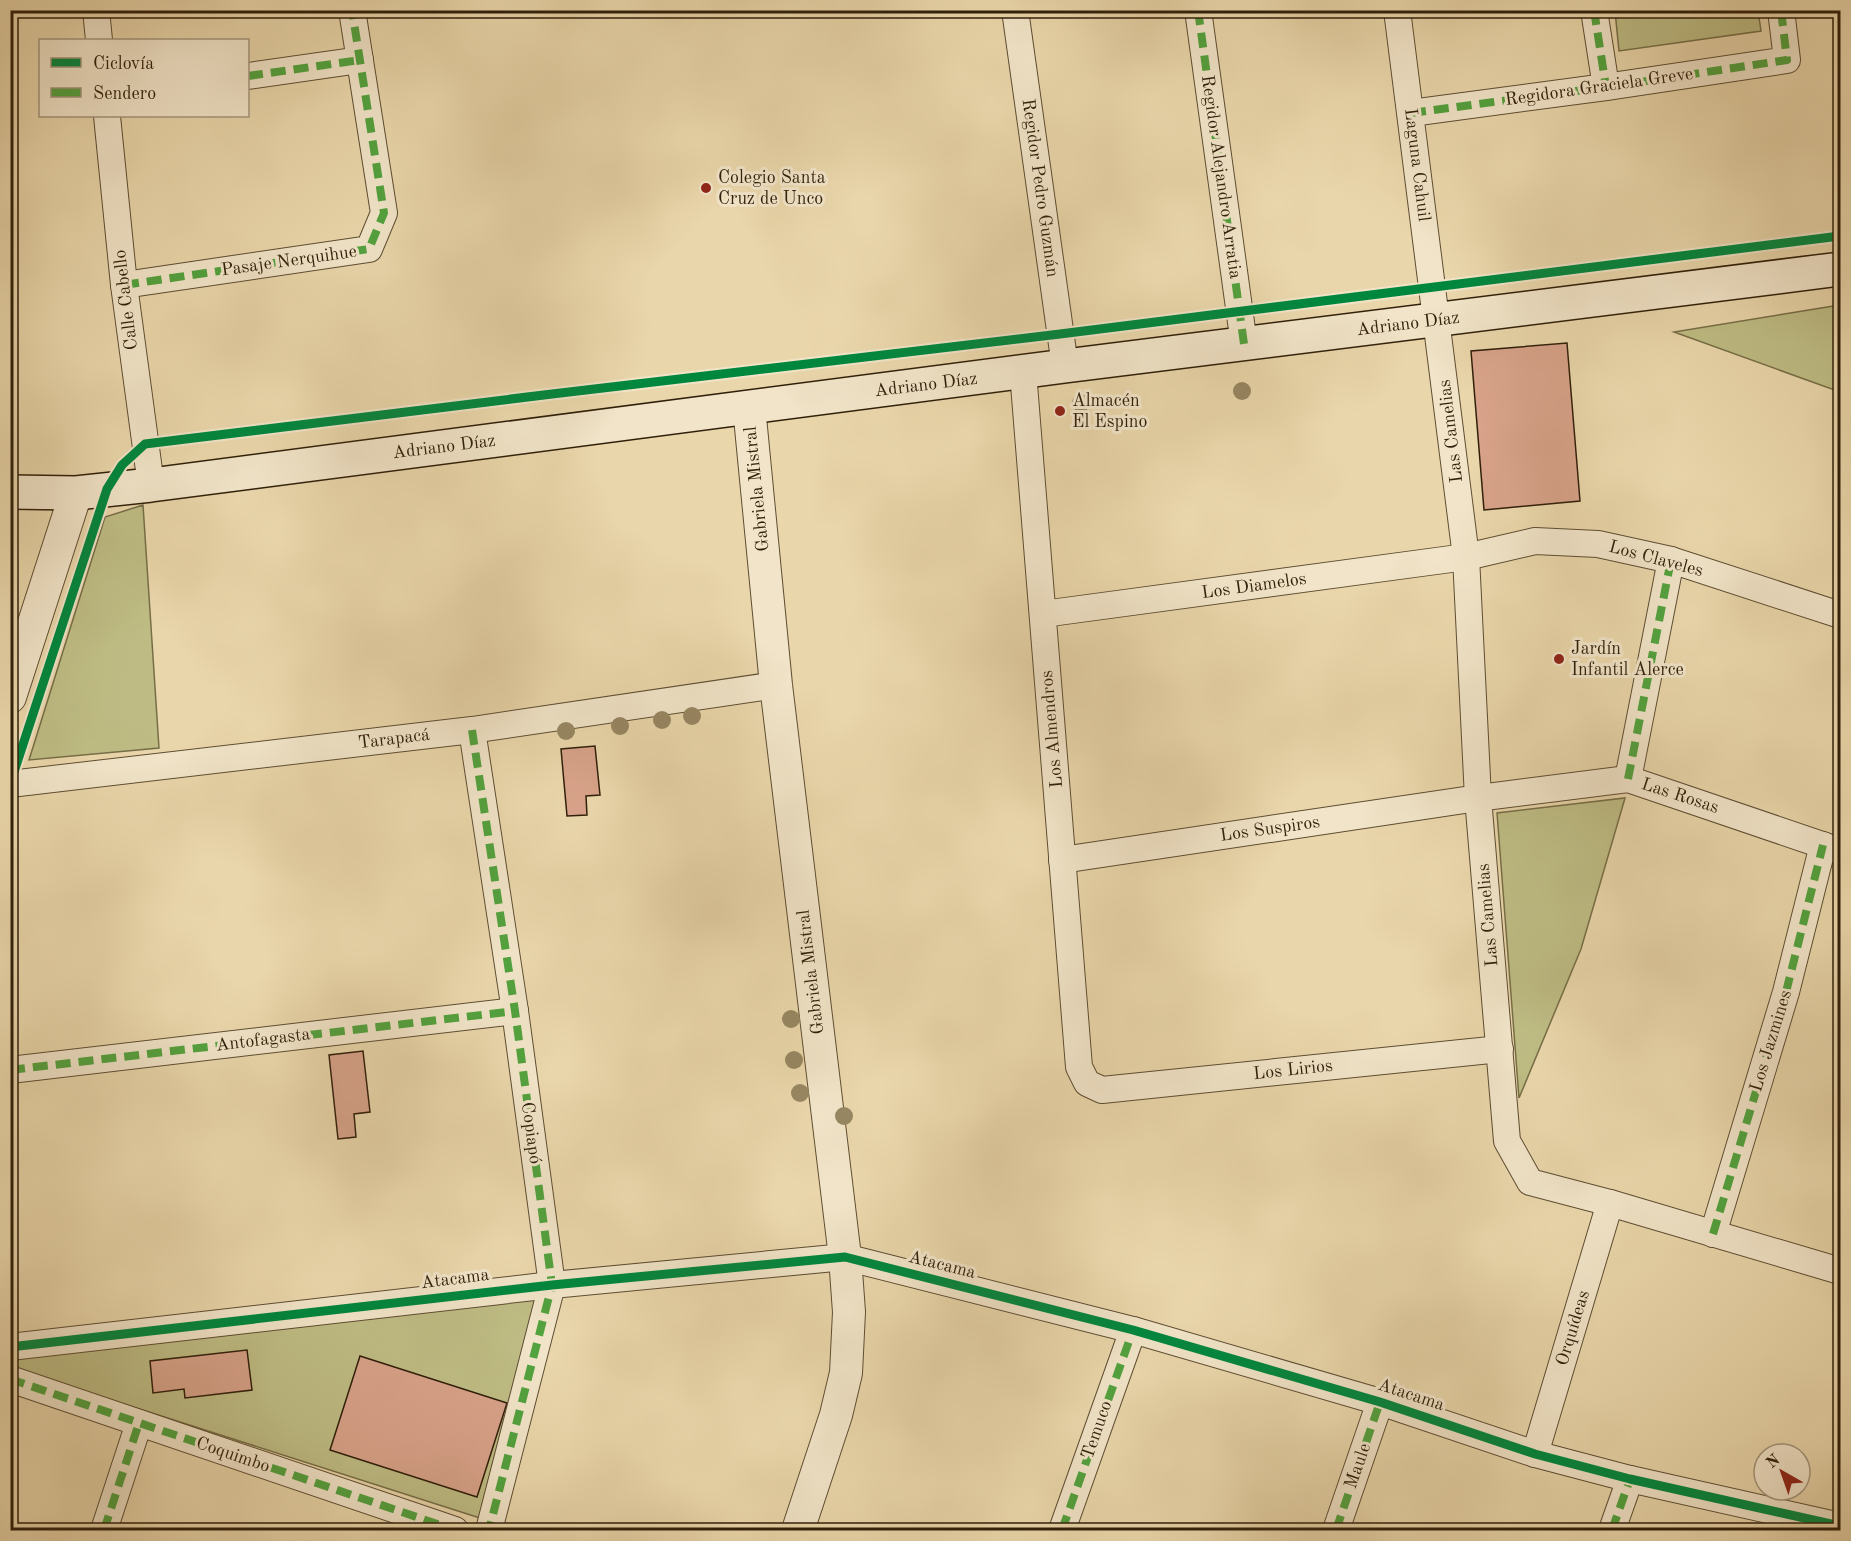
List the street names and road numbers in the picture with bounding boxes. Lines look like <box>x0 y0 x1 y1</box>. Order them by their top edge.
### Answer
street label: Regidora Graciela Greve <box>1504 65 1694 109</box>
street label: Regidor Alejandro Arratia <box>1198 74 1244 280</box>
street label: Regidor Pedro Guzmán <box>1019 98 1061 279</box>
street label: Laguna Cahuil <box>1401 107 1433 223</box>
street label: Pasaje Nerquihue <box>220 243 358 279</box>
street label: Calle Cabello <box>111 249 141 351</box>
street label: Adriano Díaz <box>1355 309 1461 339</box>
street label: Adriano Díaz <box>873 370 979 400</box>
street label: Las Camelias <box>1436 378 1466 484</box>
street label: Gabriela Mistral <box>741 425 773 552</box>
street label: Adriano Díaz <box>391 432 497 462</box>
street label: Los Claveles <box>1607 538 1705 580</box>
street label: Los Diamelos <box>1200 570 1308 602</box>
street label: Los Almendros <box>1038 669 1066 789</box>
street label: Tarapacá <box>357 726 431 752</box>
street label: Las Rosas <box>1639 775 1721 817</box>
street label: Los Suspiros <box>1219 813 1321 845</box>
street label: Las Camelias <box>1474 862 1501 967</box>
street label: Gabriela Mistral <box>794 908 828 1035</box>
street label: Los Jazmines <box>1747 988 1795 1094</box>
street label: Antofagasta <box>215 1025 311 1055</box>
street label: Los Lirios <box>1252 1057 1334 1083</box>
street label: Copiapó <box>518 1101 544 1165</box>
street label: Atacama <box>906 1248 978 1282</box>
street label: Atacama <box>420 1266 490 1292</box>
street label: Orquídeas <box>1553 1288 1593 1368</box>
street label: Atacama <box>1375 1376 1447 1414</box>
street label: Temuco <box>1079 1398 1115 1462</box>
street label: Coquimbo <box>194 1434 272 1476</box>
street label: Maule <box>1342 1441 1374 1491</box>

